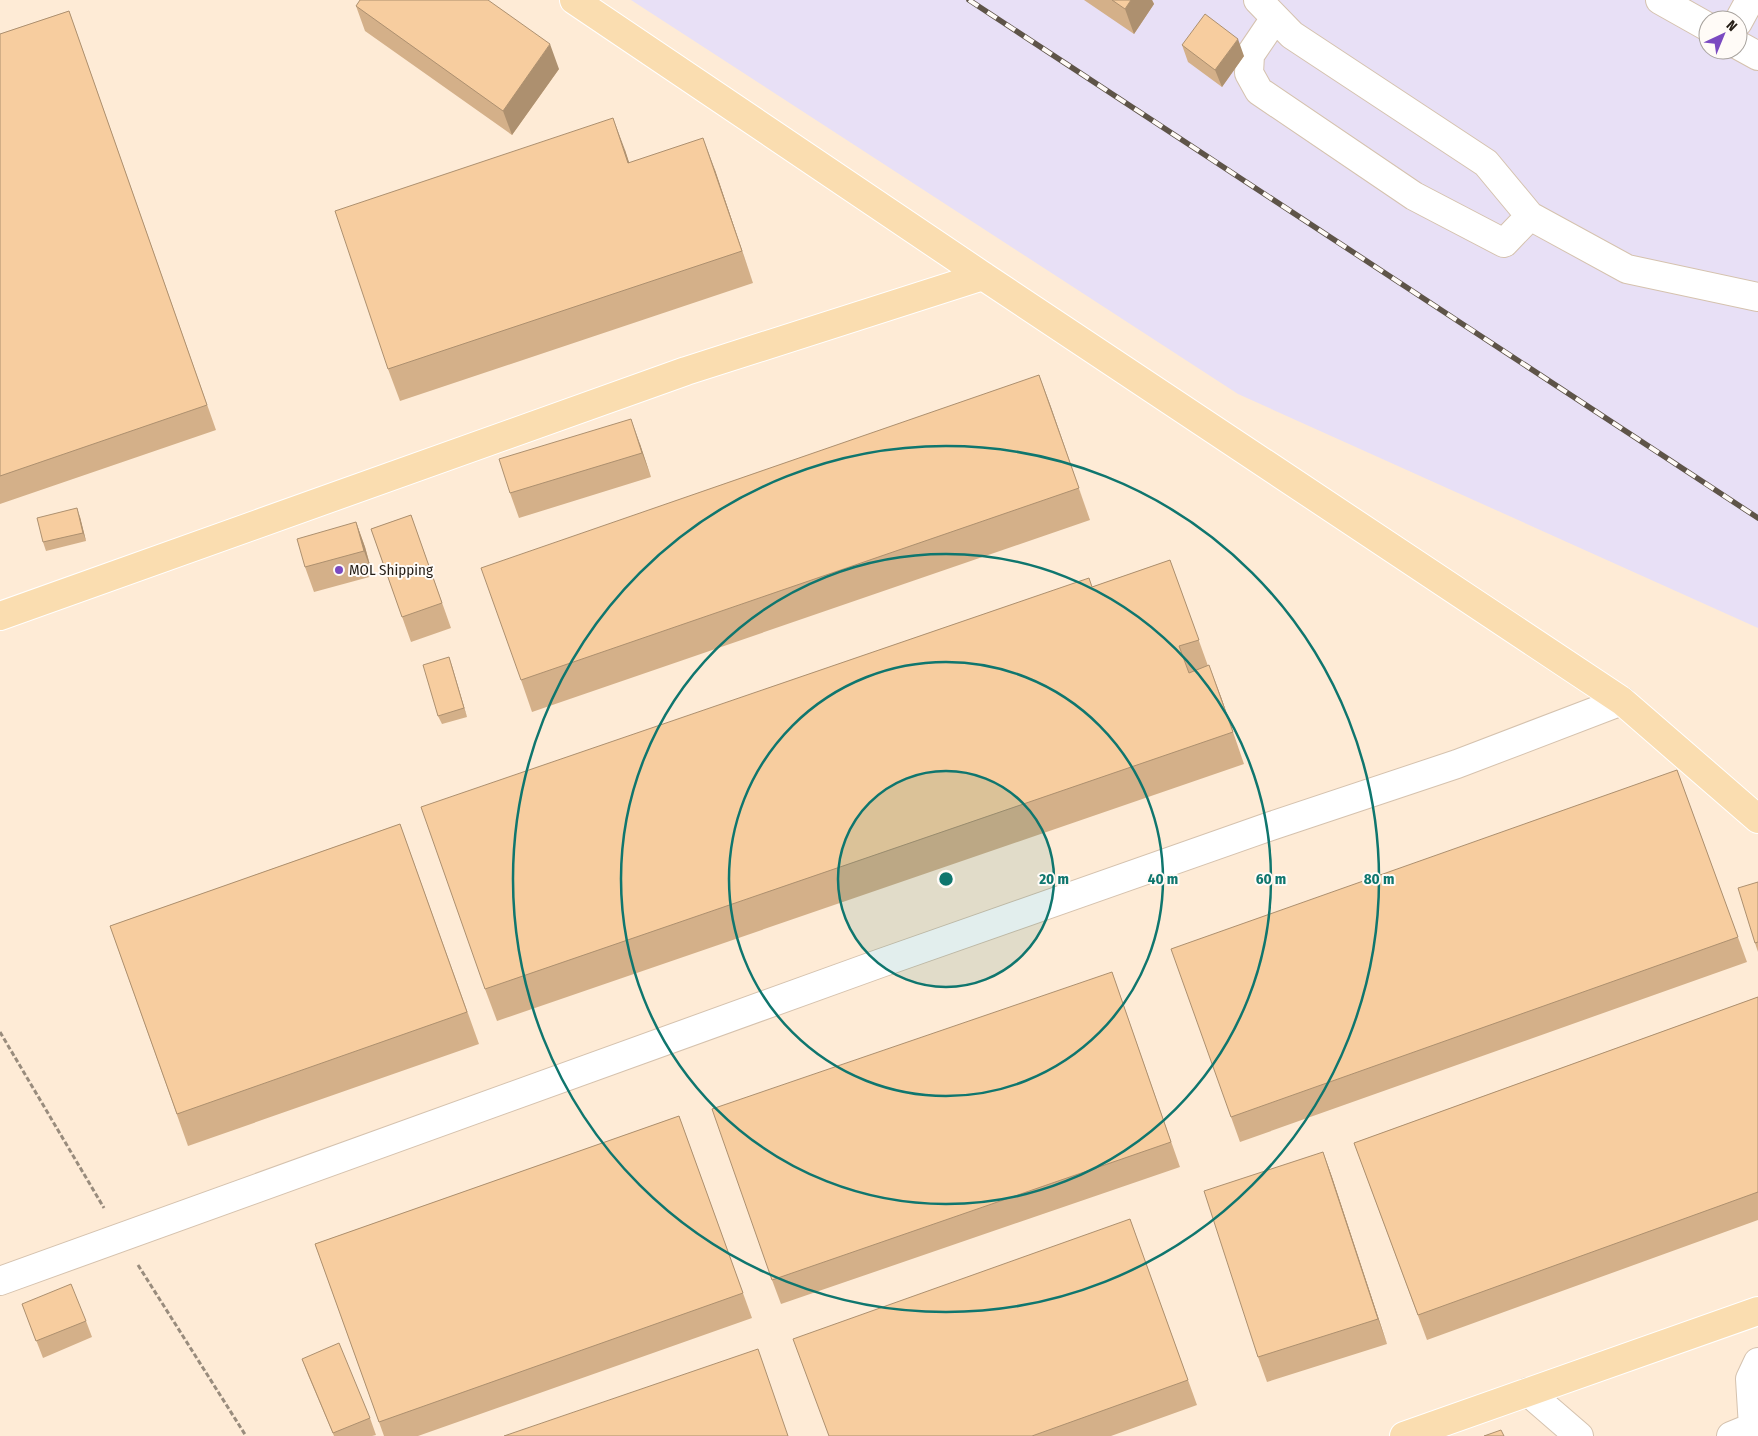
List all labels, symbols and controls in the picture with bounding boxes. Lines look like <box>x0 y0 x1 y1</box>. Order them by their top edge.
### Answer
north arrow <box>1698 10 1748 60</box>
text: N <box>1723 17 1741 35</box>
place label: MOL Shipping <box>349 561 433 579</box>
marker: MOL Shipping <box>333 564 345 576</box>
centre of rings <box>937 870 955 888</box>
text: 20 m <box>1038 870 1069 888</box>
text: 40 m <box>1148 870 1178 888</box>
text: 60 m <box>1256 870 1286 888</box>
text: 80 m <box>1364 870 1394 888</box>

